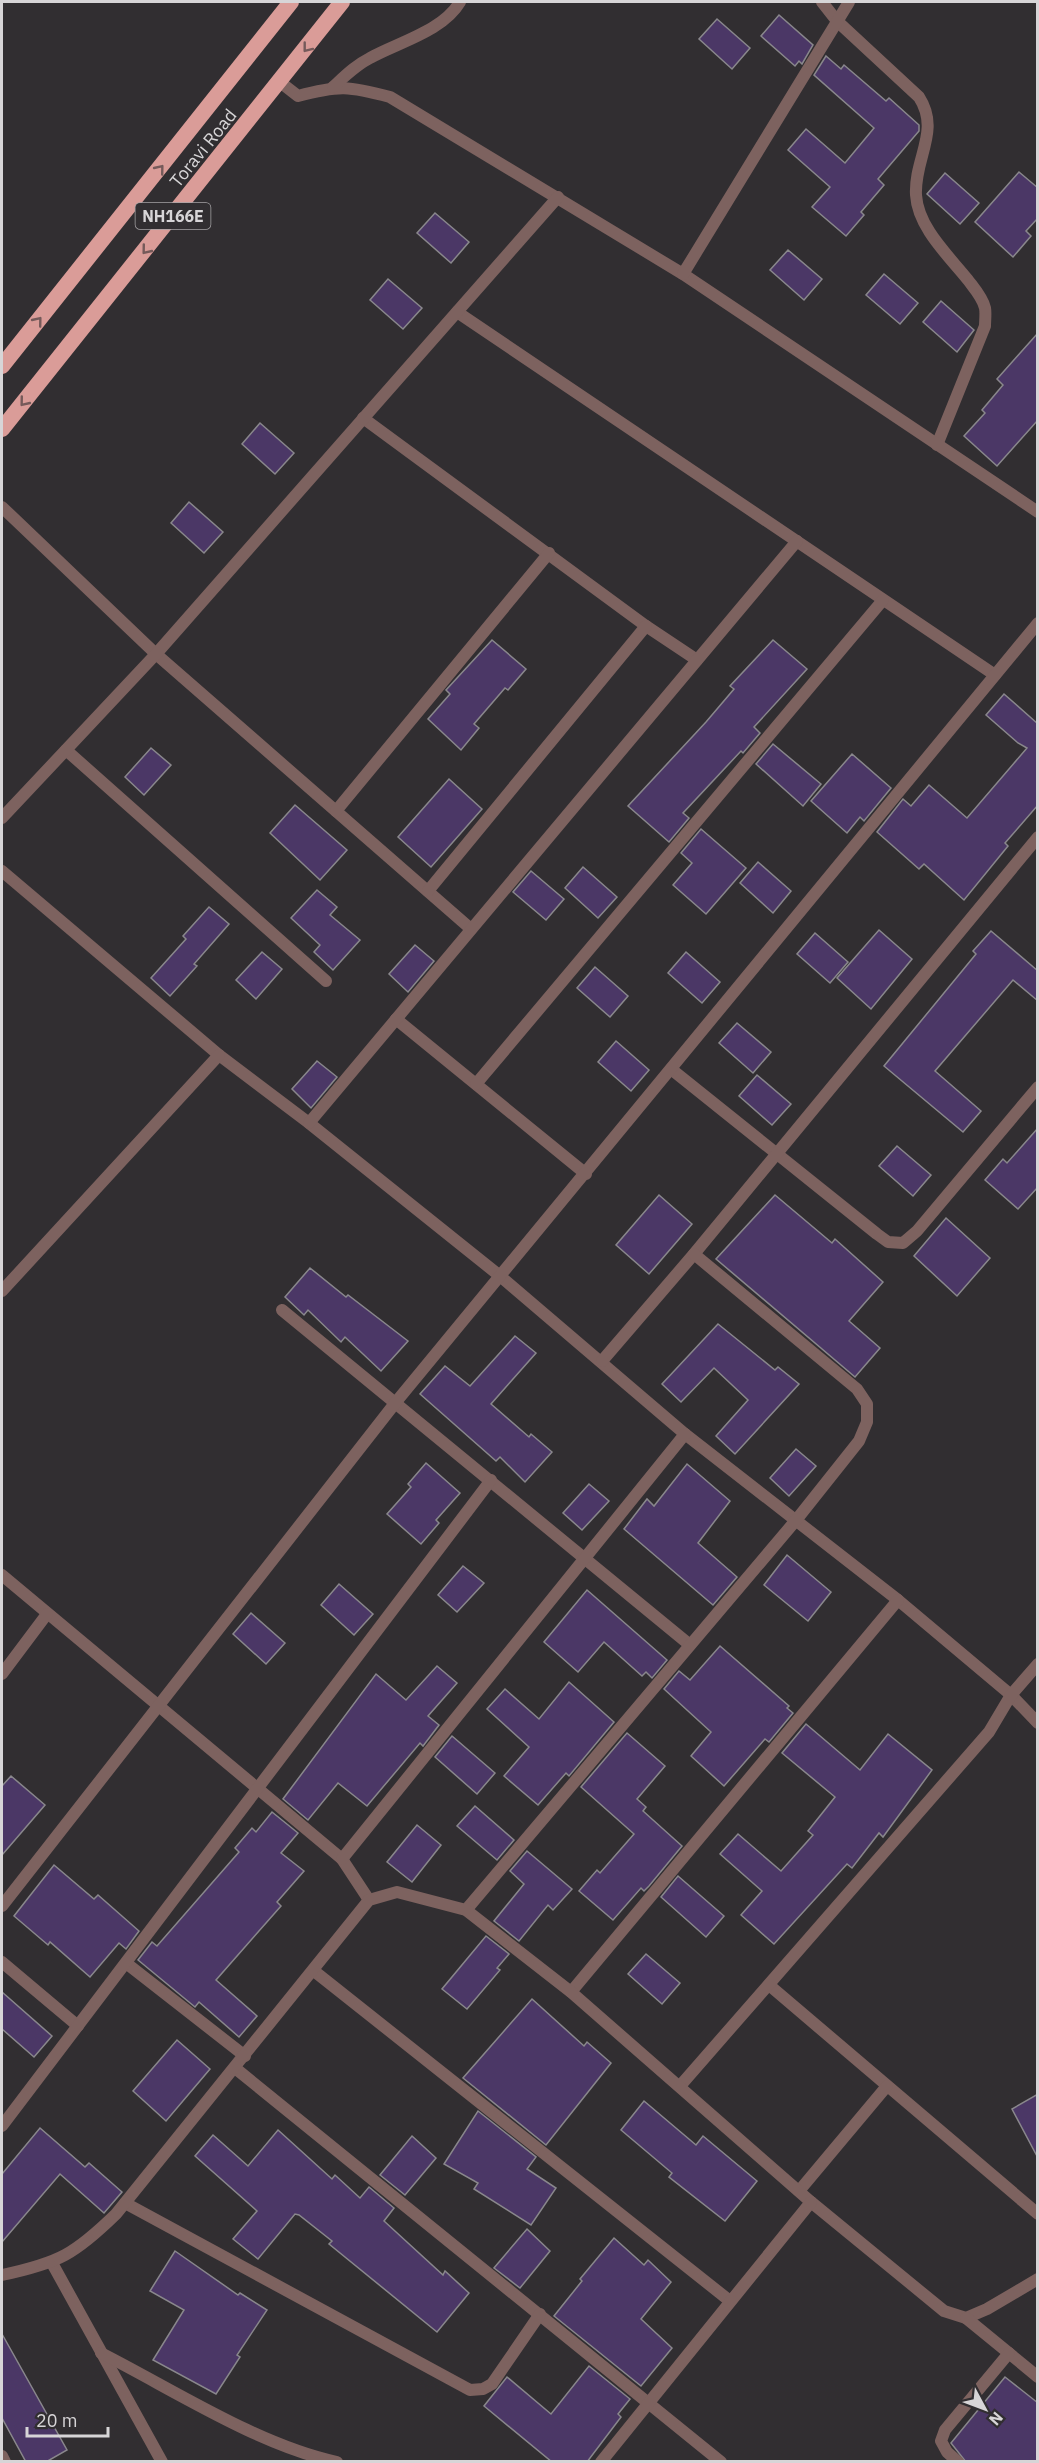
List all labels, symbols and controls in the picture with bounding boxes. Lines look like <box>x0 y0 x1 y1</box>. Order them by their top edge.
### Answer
one-way arrow <box>303 41 314 52</box>
street label: Toravi Road <box>164 104 242 192</box>
one-way arrow <box>153 164 164 175</box>
road number: NH166E <box>136 203 210 229</box>
one-way arrow <box>142 243 153 254</box>
one-way arrow <box>31 316 42 327</box>
one-way arrow <box>20 395 31 406</box>
north arrow <box>955 2379 1015 2439</box>
scale bar <box>27 2400 108 2438</box>
text: N <box>985 2408 1008 2430</box>
text: 20 m <box>36 2409 78 2432</box>

